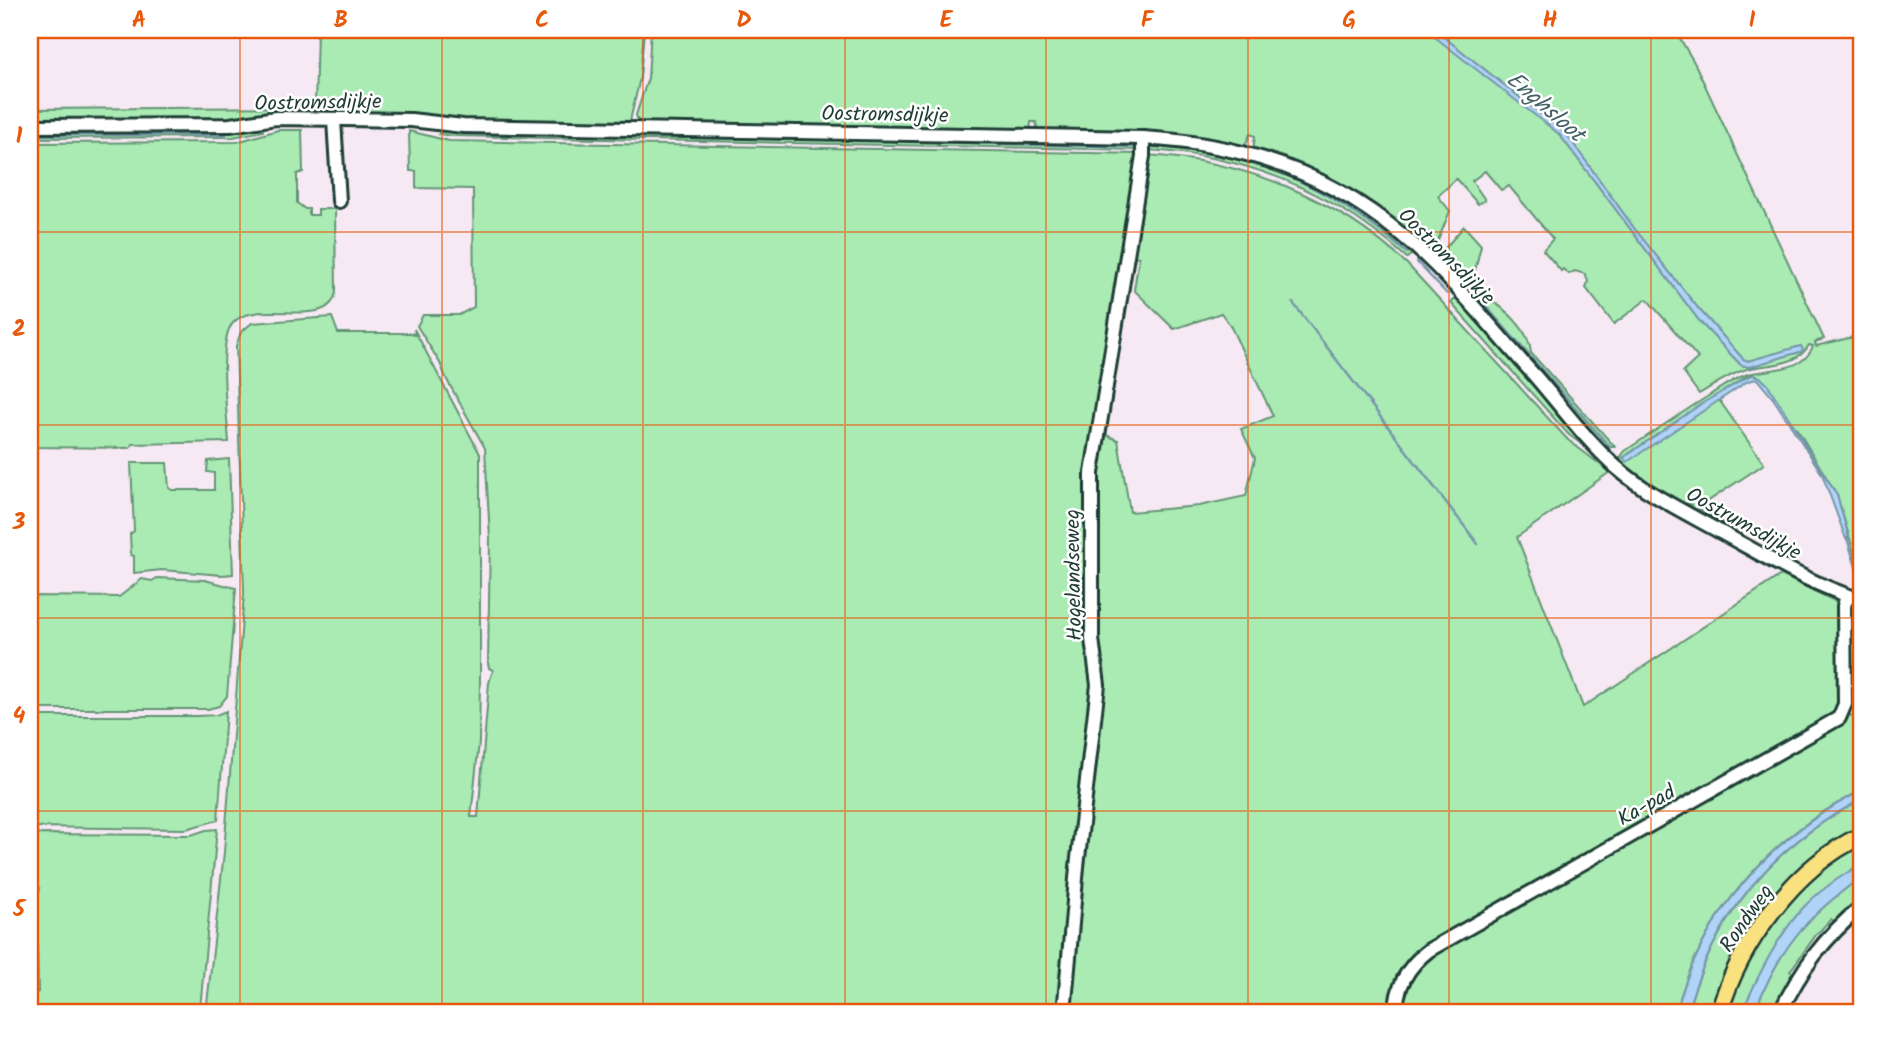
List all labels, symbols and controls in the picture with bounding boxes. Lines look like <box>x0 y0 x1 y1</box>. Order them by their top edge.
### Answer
text: A <box>132 3 146 39</box>
text: B <box>334 3 348 39</box>
text: C <box>535 3 549 39</box>
text: D <box>736 3 752 39</box>
text: E <box>940 3 954 39</box>
text: F <box>1141 3 1155 39</box>
text: G <box>1342 3 1356 39</box>
text: H <box>1543 3 1558 39</box>
text: I <box>1748 3 1756 39</box>
water label: Enghsloot <box>1497 63 1595 155</box>
street label: Oostromsdijkje <box>254 86 382 121</box>
street label: Oostromsdijkje <box>821 98 949 133</box>
text: 1 <box>16 119 23 155</box>
street label: Oostromsdijkje <box>1389 200 1503 314</box>
text: 2 <box>12 312 26 348</box>
street label: Oostrumsdijkje <box>1679 479 1808 570</box>
text: 3 <box>12 505 26 541</box>
street label: Hogelandseweg <box>1057 509 1092 641</box>
text: 4 <box>13 699 26 735</box>
street label: Ka-pad <box>1611 777 1682 836</box>
street label: Rondweg <box>1712 878 1783 960</box>
text: 5 <box>12 892 27 928</box>

